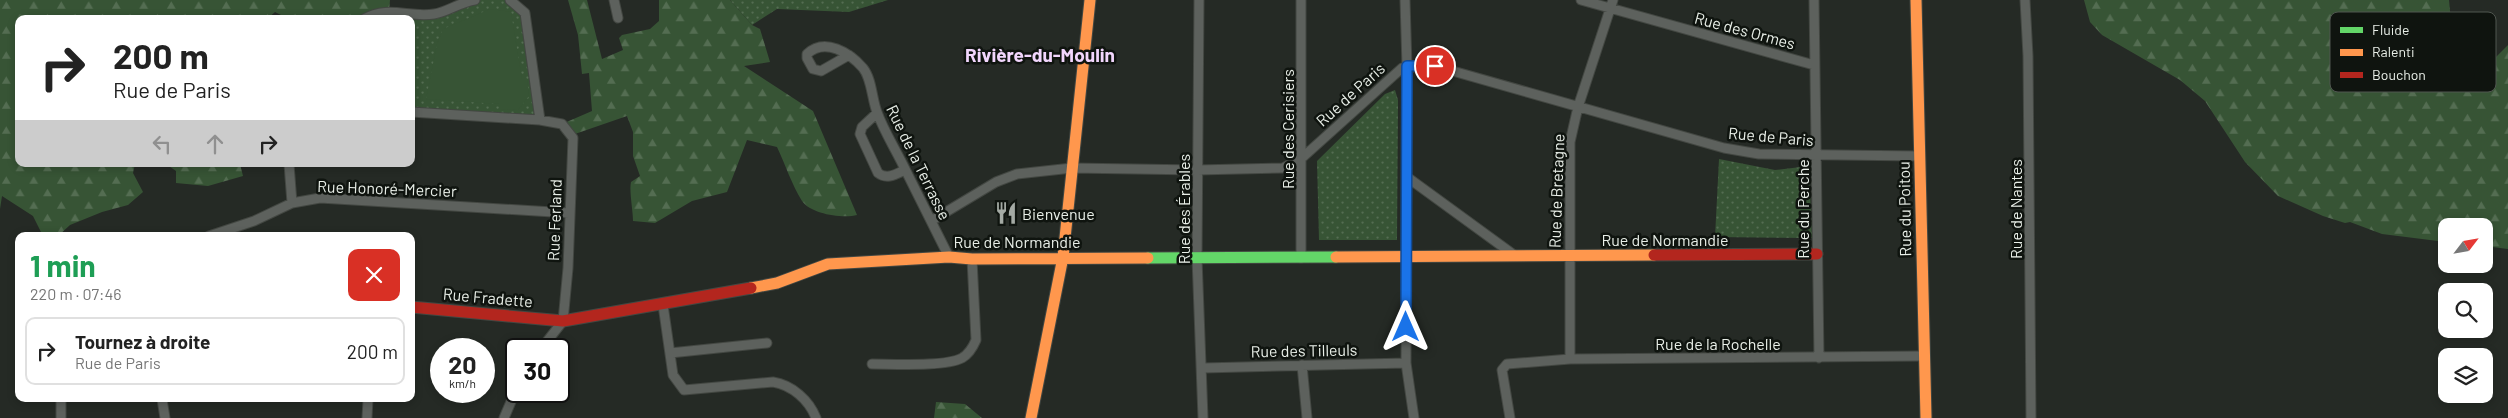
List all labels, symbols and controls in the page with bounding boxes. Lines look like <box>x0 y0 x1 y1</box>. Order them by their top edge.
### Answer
street label: Rue des Ormes <box>1693 7 1797 53</box>
legend <box>2330 12 2496 92</box>
text: Fluide <box>2372 21 2409 38</box>
text: 200 m <box>113 34 209 76</box>
icon: right <box>30 35 95 100</box>
district label: Rivière-du-Moulin <box>965 43 1115 66</box>
text: Ralenti <box>2372 43 2415 60</box>
pin <box>1414 45 1456 87</box>
icon: arrive <box>1421 52 1449 80</box>
street label: Rue de Paris <box>1312 58 1388 130</box>
text: Bouchon <box>2372 66 2426 83</box>
street label: Rue des Cerisiers <box>1278 69 1297 189</box>
text: Rue de Paris <box>113 76 231 102</box>
street label: Rue de la Terrasse <box>883 101 955 223</box>
street label: Rue de Paris <box>1727 123 1815 149</box>
icon: left <box>148 130 176 158</box>
icon: ahead <box>201 130 229 158</box>
icon: right <box>254 130 282 158</box>
street label: Rue de Bretagne <box>1545 134 1567 248</box>
street label: Rue des Érables <box>1174 154 1193 264</box>
street label: Rue du Perche <box>1793 159 1812 259</box>
street label: Rue de Nantes <box>2006 159 2025 259</box>
street label: Rue du Poitou <box>1894 161 1914 257</box>
street label: Rue Honoré-Mercier <box>317 176 457 200</box>
street label: Rue Ferland <box>543 179 565 261</box>
restaurant icon: Bienvenue <box>993 200 1019 226</box>
place label: Bienvenue <box>1022 204 1095 223</box>
north arrow <box>2438 218 2492 272</box>
map controls <box>2438 218 2493 403</box>
street label: Rue de Normandie <box>1601 230 1729 249</box>
street label: Rue de Normandie <box>953 232 1081 251</box>
text: 1 min <box>30 247 96 283</box>
button: close <box>348 249 400 301</box>
button: search <box>2438 283 2493 338</box>
text: 220 m · 07:46 <box>30 284 121 303</box>
street label: Rue Fradette <box>442 284 534 310</box>
position arrow <box>1379 300 1431 352</box>
text: Tournez à droite <box>75 330 211 353</box>
street label: Rue de la Rochelle <box>1655 334 1781 353</box>
icon: right <box>32 337 60 365</box>
speed limit sign: 30 <box>505 338 570 403</box>
text: 200 m <box>347 340 398 363</box>
street label: Rue des Tilleuls <box>1250 340 1358 360</box>
button: layers <box>2438 348 2493 403</box>
text: 20 <box>448 349 477 379</box>
text: Rue de Paris <box>75 353 161 372</box>
text: km/h <box>449 376 476 390</box>

